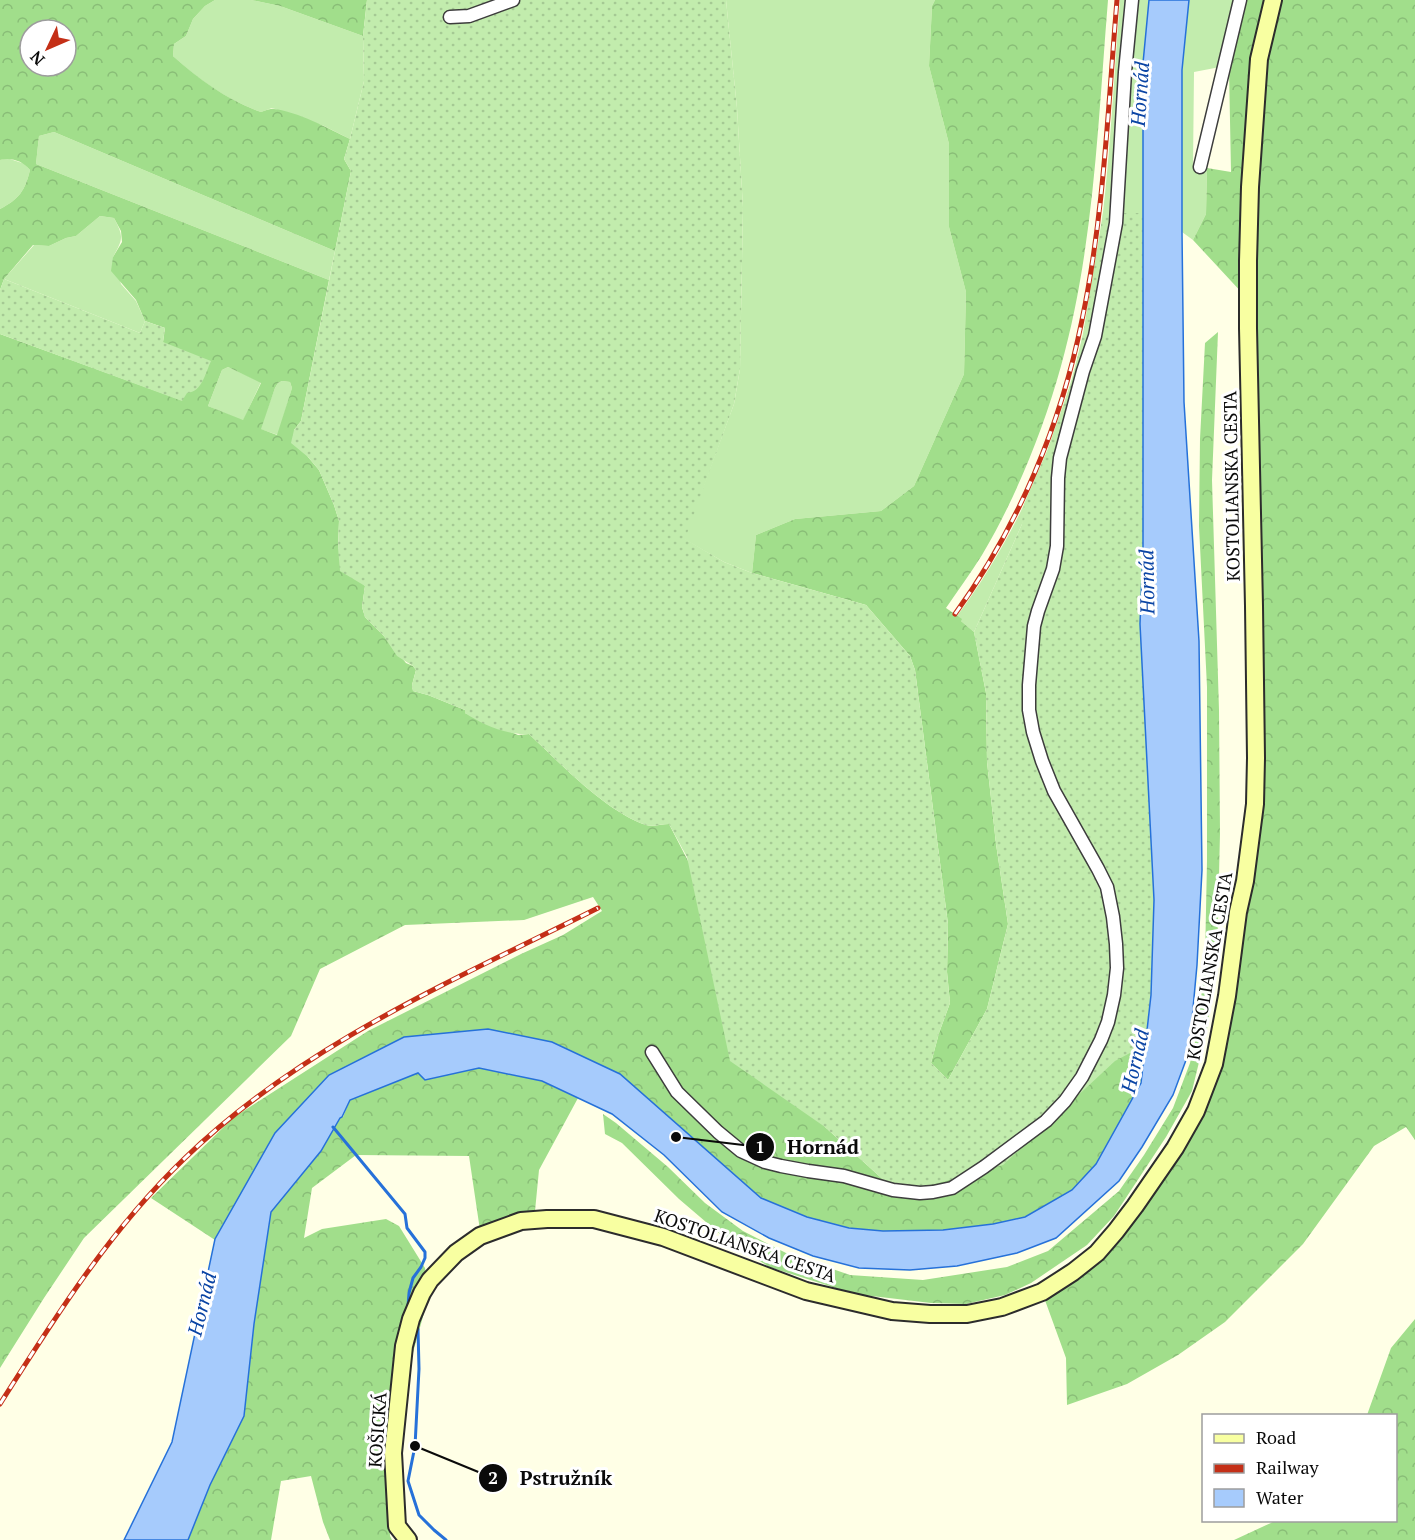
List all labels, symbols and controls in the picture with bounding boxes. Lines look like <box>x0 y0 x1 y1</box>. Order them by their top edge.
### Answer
north arrow <box>18 18 78 78</box>
text: N <box>25 46 49 70</box>
water label: Hornád <box>1124 60 1155 128</box>
street label: KOSTOLIANSKA CESTA <box>1217 390 1245 582</box>
water label: Hornád <box>1132 549 1161 616</box>
street label: KOSTOLIANSKA CESTA <box>1181 869 1238 1062</box>
water label: Hornád <box>1114 1026 1155 1096</box>
callout: Hornád <box>745 1128 871 1166</box>
text: Hornád <box>787 1133 859 1160</box>
text: 1 <box>755 1134 765 1158</box>
street label: KOSTOLIANSKA CESTA <box>651 1203 840 1288</box>
water label: Hornád <box>180 1269 223 1340</box>
street label: KOŠICKÁ <box>362 1391 392 1468</box>
legend <box>1202 1414 1397 1522</box>
text: Road <box>1256 1425 1296 1449</box>
text: Railway <box>1256 1455 1320 1479</box>
callout: Pstružník <box>478 1459 624 1497</box>
text: Pstružník <box>520 1464 612 1491</box>
text: 2 <box>488 1465 498 1489</box>
text: Water <box>1256 1485 1303 1509</box>

